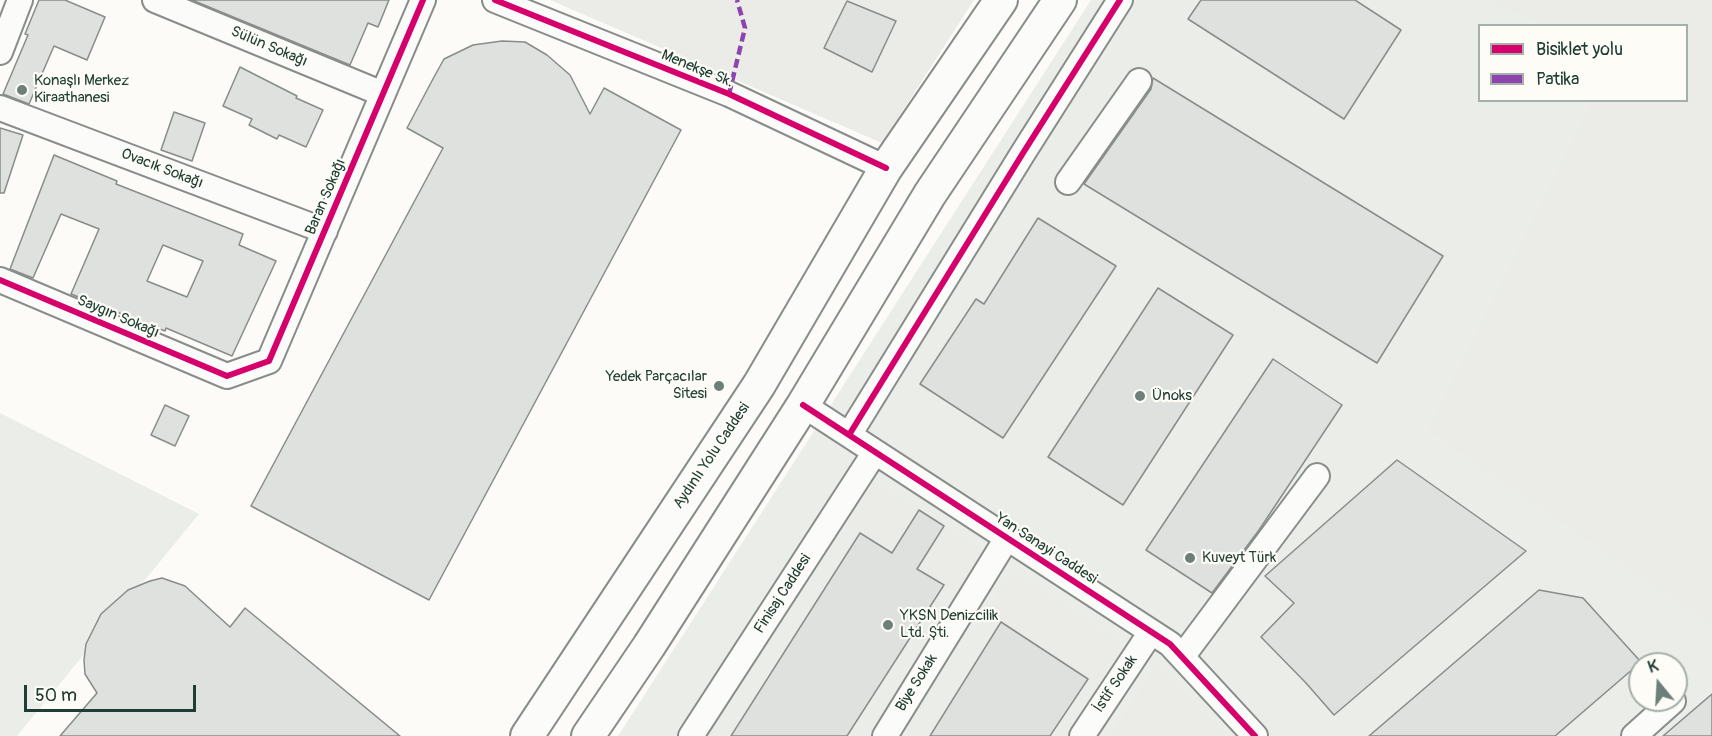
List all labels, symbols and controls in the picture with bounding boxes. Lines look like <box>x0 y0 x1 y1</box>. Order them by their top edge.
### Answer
street label: Sülün Sokağı <box>228 23 310 71</box>
legend <box>1478 24 1688 102</box>
text: Bisiklet yolu <box>1536 38 1623 61</box>
street label: Menekşe Sk. <box>659 46 735 92</box>
text: Patika <box>1536 68 1579 91</box>
place label: Konaşlı Merkez Kiraathanesi <box>34 72 129 107</box>
marker: Konaşlı Merkez Kiraathanesi <box>15 83 29 97</box>
street label: Ovacık Sokağı <box>118 145 206 193</box>
street label: Baran Sokağı <box>302 156 350 238</box>
street label: Saygın Sokağı <box>74 292 162 342</box>
place label: Yedek Parçacılar Sitesi <box>606 368 707 403</box>
marker: Yedek Parçacılar Sitesi <box>712 379 726 393</box>
place label: Ünoks <box>1152 387 1192 405</box>
marker: Ünoks <box>1133 389 1147 403</box>
street label: Aydınlı Yolu Caddesi <box>670 400 754 512</box>
street label: Yan Sanayi Caddesi <box>992 510 1100 588</box>
place label: Kuveyt Türk <box>1202 549 1276 567</box>
street label: Finisaj Caddesi <box>751 551 815 637</box>
marker: Kuveyt Türk <box>1183 551 1197 565</box>
place label: YKSN Denizcilik Ltd. Şti. <box>900 607 998 642</box>
marker: YKSN Denizcilik Ltd. Şti. <box>881 618 895 632</box>
street label: Biye Sokak <box>892 651 942 715</box>
street label: İstif Sokak <box>1090 652 1142 716</box>
north arrow <box>1628 652 1688 712</box>
text: K <box>1645 656 1661 678</box>
scale bar <box>27 673 200 711</box>
text: 50 m <box>35 684 77 707</box>

